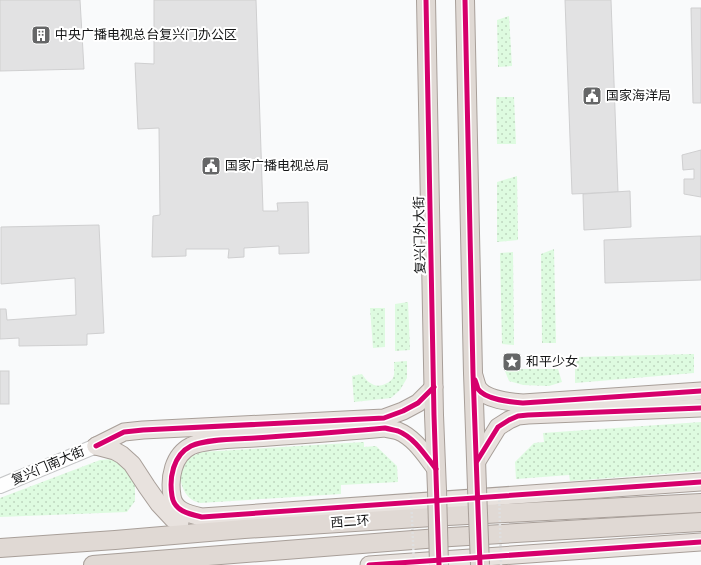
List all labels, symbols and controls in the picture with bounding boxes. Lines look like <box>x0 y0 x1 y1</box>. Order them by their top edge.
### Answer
building icon: 中央广播电视总台复兴门办公区 <box>30 24 52 46</box>
place label: 中央广播电视总台复兴门办公区 <box>55 27 237 43</box>
public building icon: 国家海洋局 <box>581 85 603 107</box>
place label: 国家海洋局 <box>606 88 671 104</box>
public building icon: 国家广播电视总局 <box>200 155 222 177</box>
place label: 国家广播电视总局 <box>225 158 329 174</box>
street label: 复兴门外大街 <box>411 196 429 274</box>
place icon: 和平少女 <box>501 351 523 373</box>
place label: 和平少女 <box>526 354 578 370</box>
street label: 复兴门南大街 <box>9 443 87 489</box>
street label: 西二环 <box>330 513 370 531</box>

